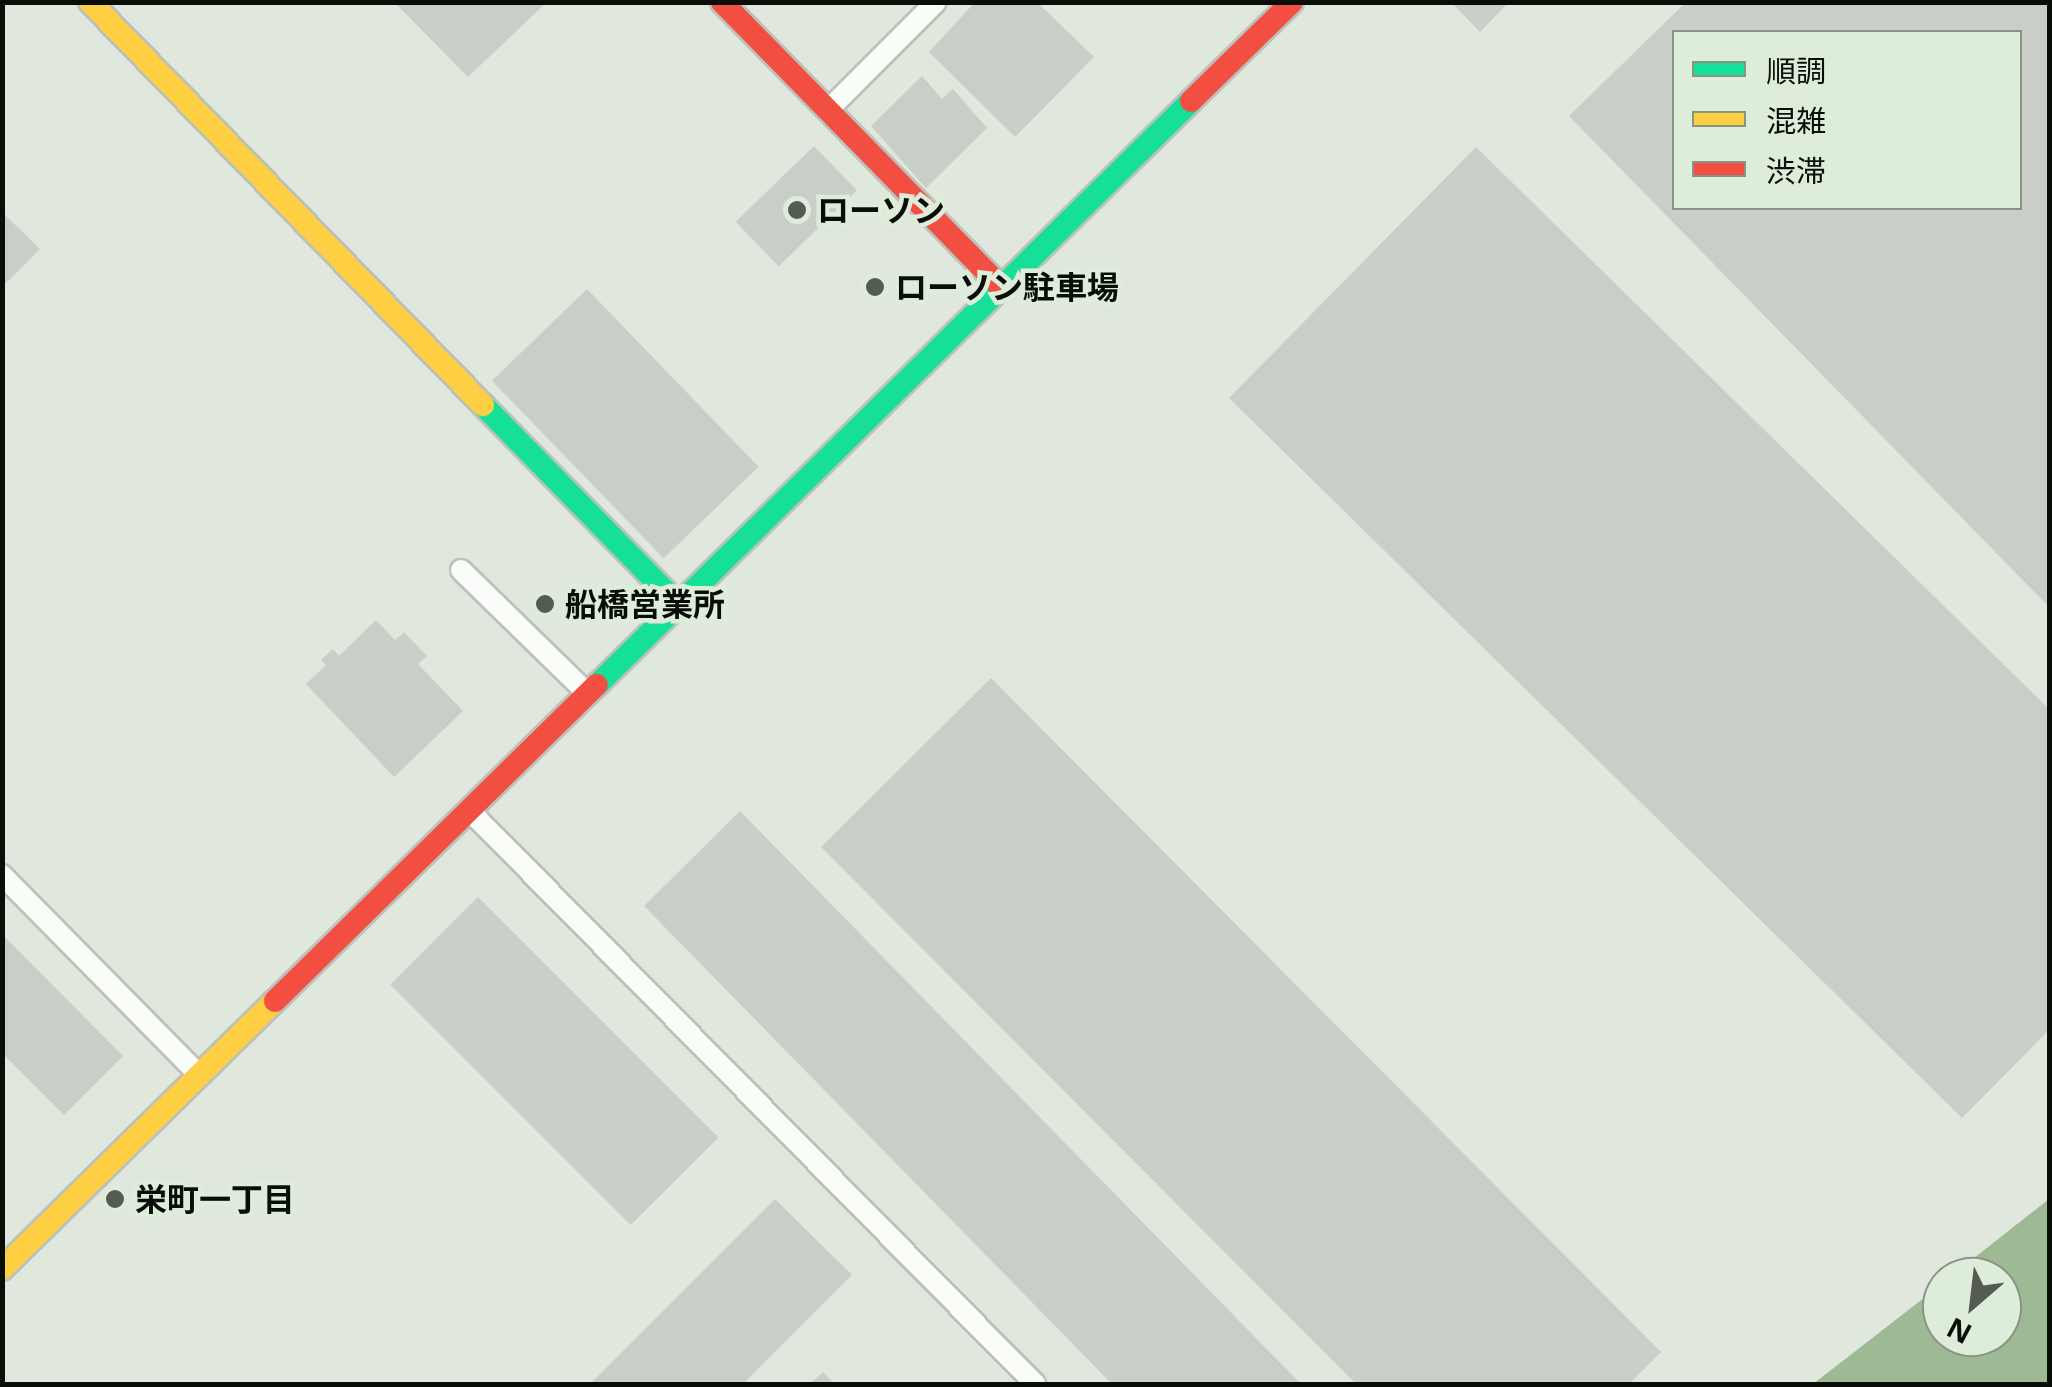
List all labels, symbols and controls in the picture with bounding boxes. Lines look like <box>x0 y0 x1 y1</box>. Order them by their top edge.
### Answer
legend <box>1672 30 2022 210</box>
text: 順調 <box>1766 50 1826 91</box>
text: 混雑 <box>1766 100 1826 141</box>
text: 渋滞 <box>1766 150 1826 191</box>
place label: ローソン <box>817 191 945 229</box>
marker: ローソン <box>786 199 808 221</box>
place label: ローソン駐車場 <box>895 268 1119 306</box>
marker: ローソン駐車場 <box>864 276 886 298</box>
place label: 船橋営業所 <box>565 585 725 623</box>
marker: 船橋営業所 <box>534 593 556 615</box>
place label: 栄町一丁目 <box>135 1180 295 1218</box>
marker: 栄町一丁目 <box>104 1188 126 1210</box>
north arrow <box>1922 1257 2022 1357</box>
text: N <box>1940 1310 1978 1354</box>

